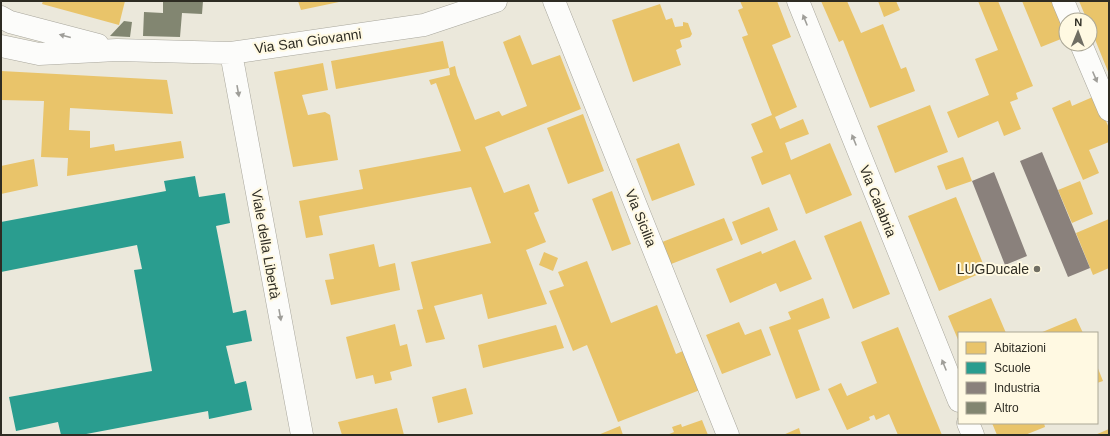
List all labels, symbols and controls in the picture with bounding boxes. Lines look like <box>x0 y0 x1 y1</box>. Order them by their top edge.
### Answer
north arrow <box>1058 12 1098 52</box>
one-way arrow <box>802 13 808 25</box>
text: N <box>1074 16 1082 28</box>
street label: Via San Giovanni <box>253 26 363 56</box>
one-way arrow <box>59 33 71 39</box>
one-way arrow <box>1092 72 1098 83</box>
one-way arrow <box>235 85 241 97</box>
one-way arrow <box>851 135 857 146</box>
street label: Via Calabria <box>856 163 900 239</box>
street label: Via Sicilia <box>622 187 660 249</box>
street label: Viale della Libertà <box>248 188 284 300</box>
place label: LUGDucale <box>957 261 1029 277</box>
marker: LUGDucale <box>1032 264 1042 274</box>
one-way arrow <box>277 309 283 321</box>
legend <box>958 332 1098 424</box>
text: Abitazioni <box>994 341 1046 355</box>
one-way arrow <box>941 358 947 370</box>
text: Scuole <box>994 361 1031 375</box>
text: Industria <box>994 381 1040 395</box>
text: Altro <box>994 401 1019 415</box>

